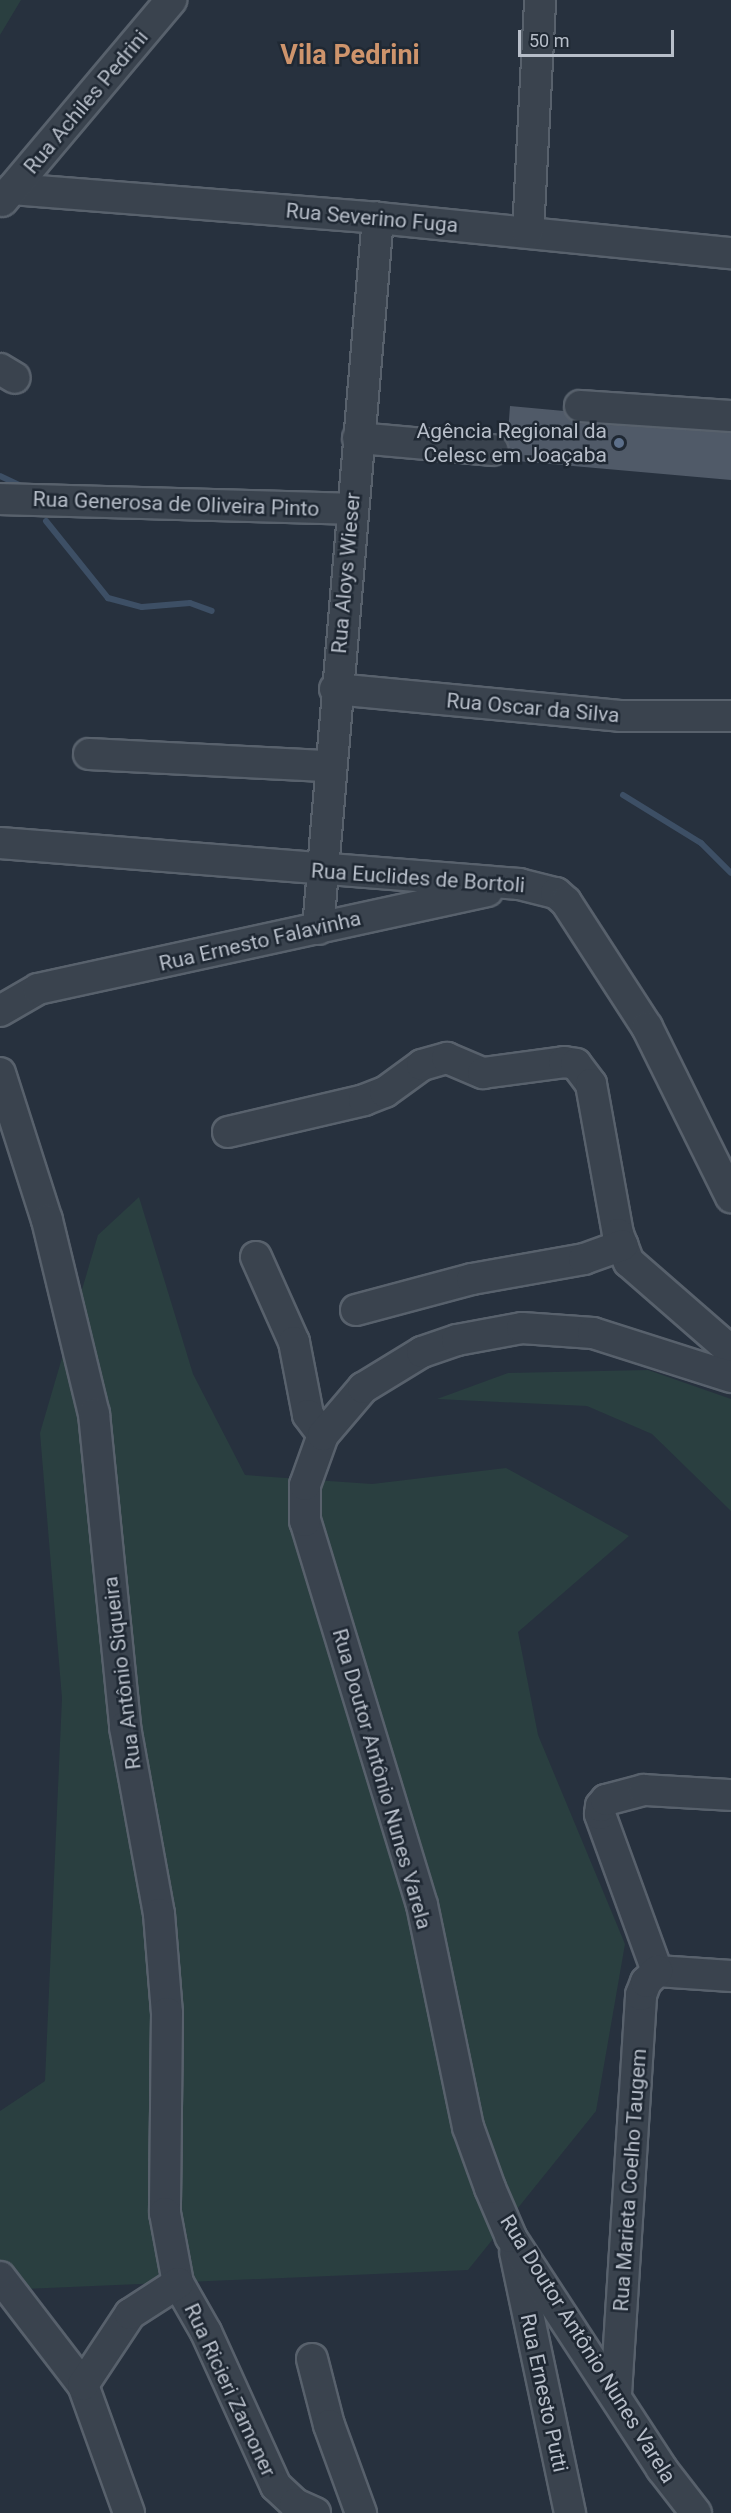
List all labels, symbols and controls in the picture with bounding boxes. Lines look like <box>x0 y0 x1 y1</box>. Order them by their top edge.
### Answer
scale bar <box>521 18 677 56</box>
street label: Rua Achiles Pedrini <box>19 25 153 179</box>
text: 50 m <box>529 30 569 51</box>
district label: Vila Pedrini <box>280 40 420 72</box>
street label: Rua Severino Fuga <box>285 198 459 238</box>
place label: Agência Regional da Celesc em Joaçaba <box>416 418 607 468</box>
marker: Agência Regional da Celesc em Joaçaba <box>612 436 626 450</box>
street label: Rua Generosa de Oliveira Pinto <box>32 486 320 522</box>
street label: Rua Aloys Wieser <box>326 491 366 655</box>
street label: Rua Oscar da Silva <box>445 688 621 728</box>
street label: Rua Euclides de Bortoli <box>310 858 526 898</box>
street label: Rua Ernesto Falavinha <box>157 905 363 977</box>
street label: Rua Antônio Siqueira <box>98 1575 146 1771</box>
street label: Rua Doutor Antônio Nunes Varela <box>327 1626 437 1932</box>
street label: Rua Marieta Coelho Taugem <box>608 2047 652 2313</box>
street label: Rua Doutor Antônio Nunes Varela <box>495 2210 681 2488</box>
street label: Rua Ricieri Zamoner <box>179 2299 281 2481</box>
street label: Rua Ernesto Putti <box>515 2311 573 2475</box>

